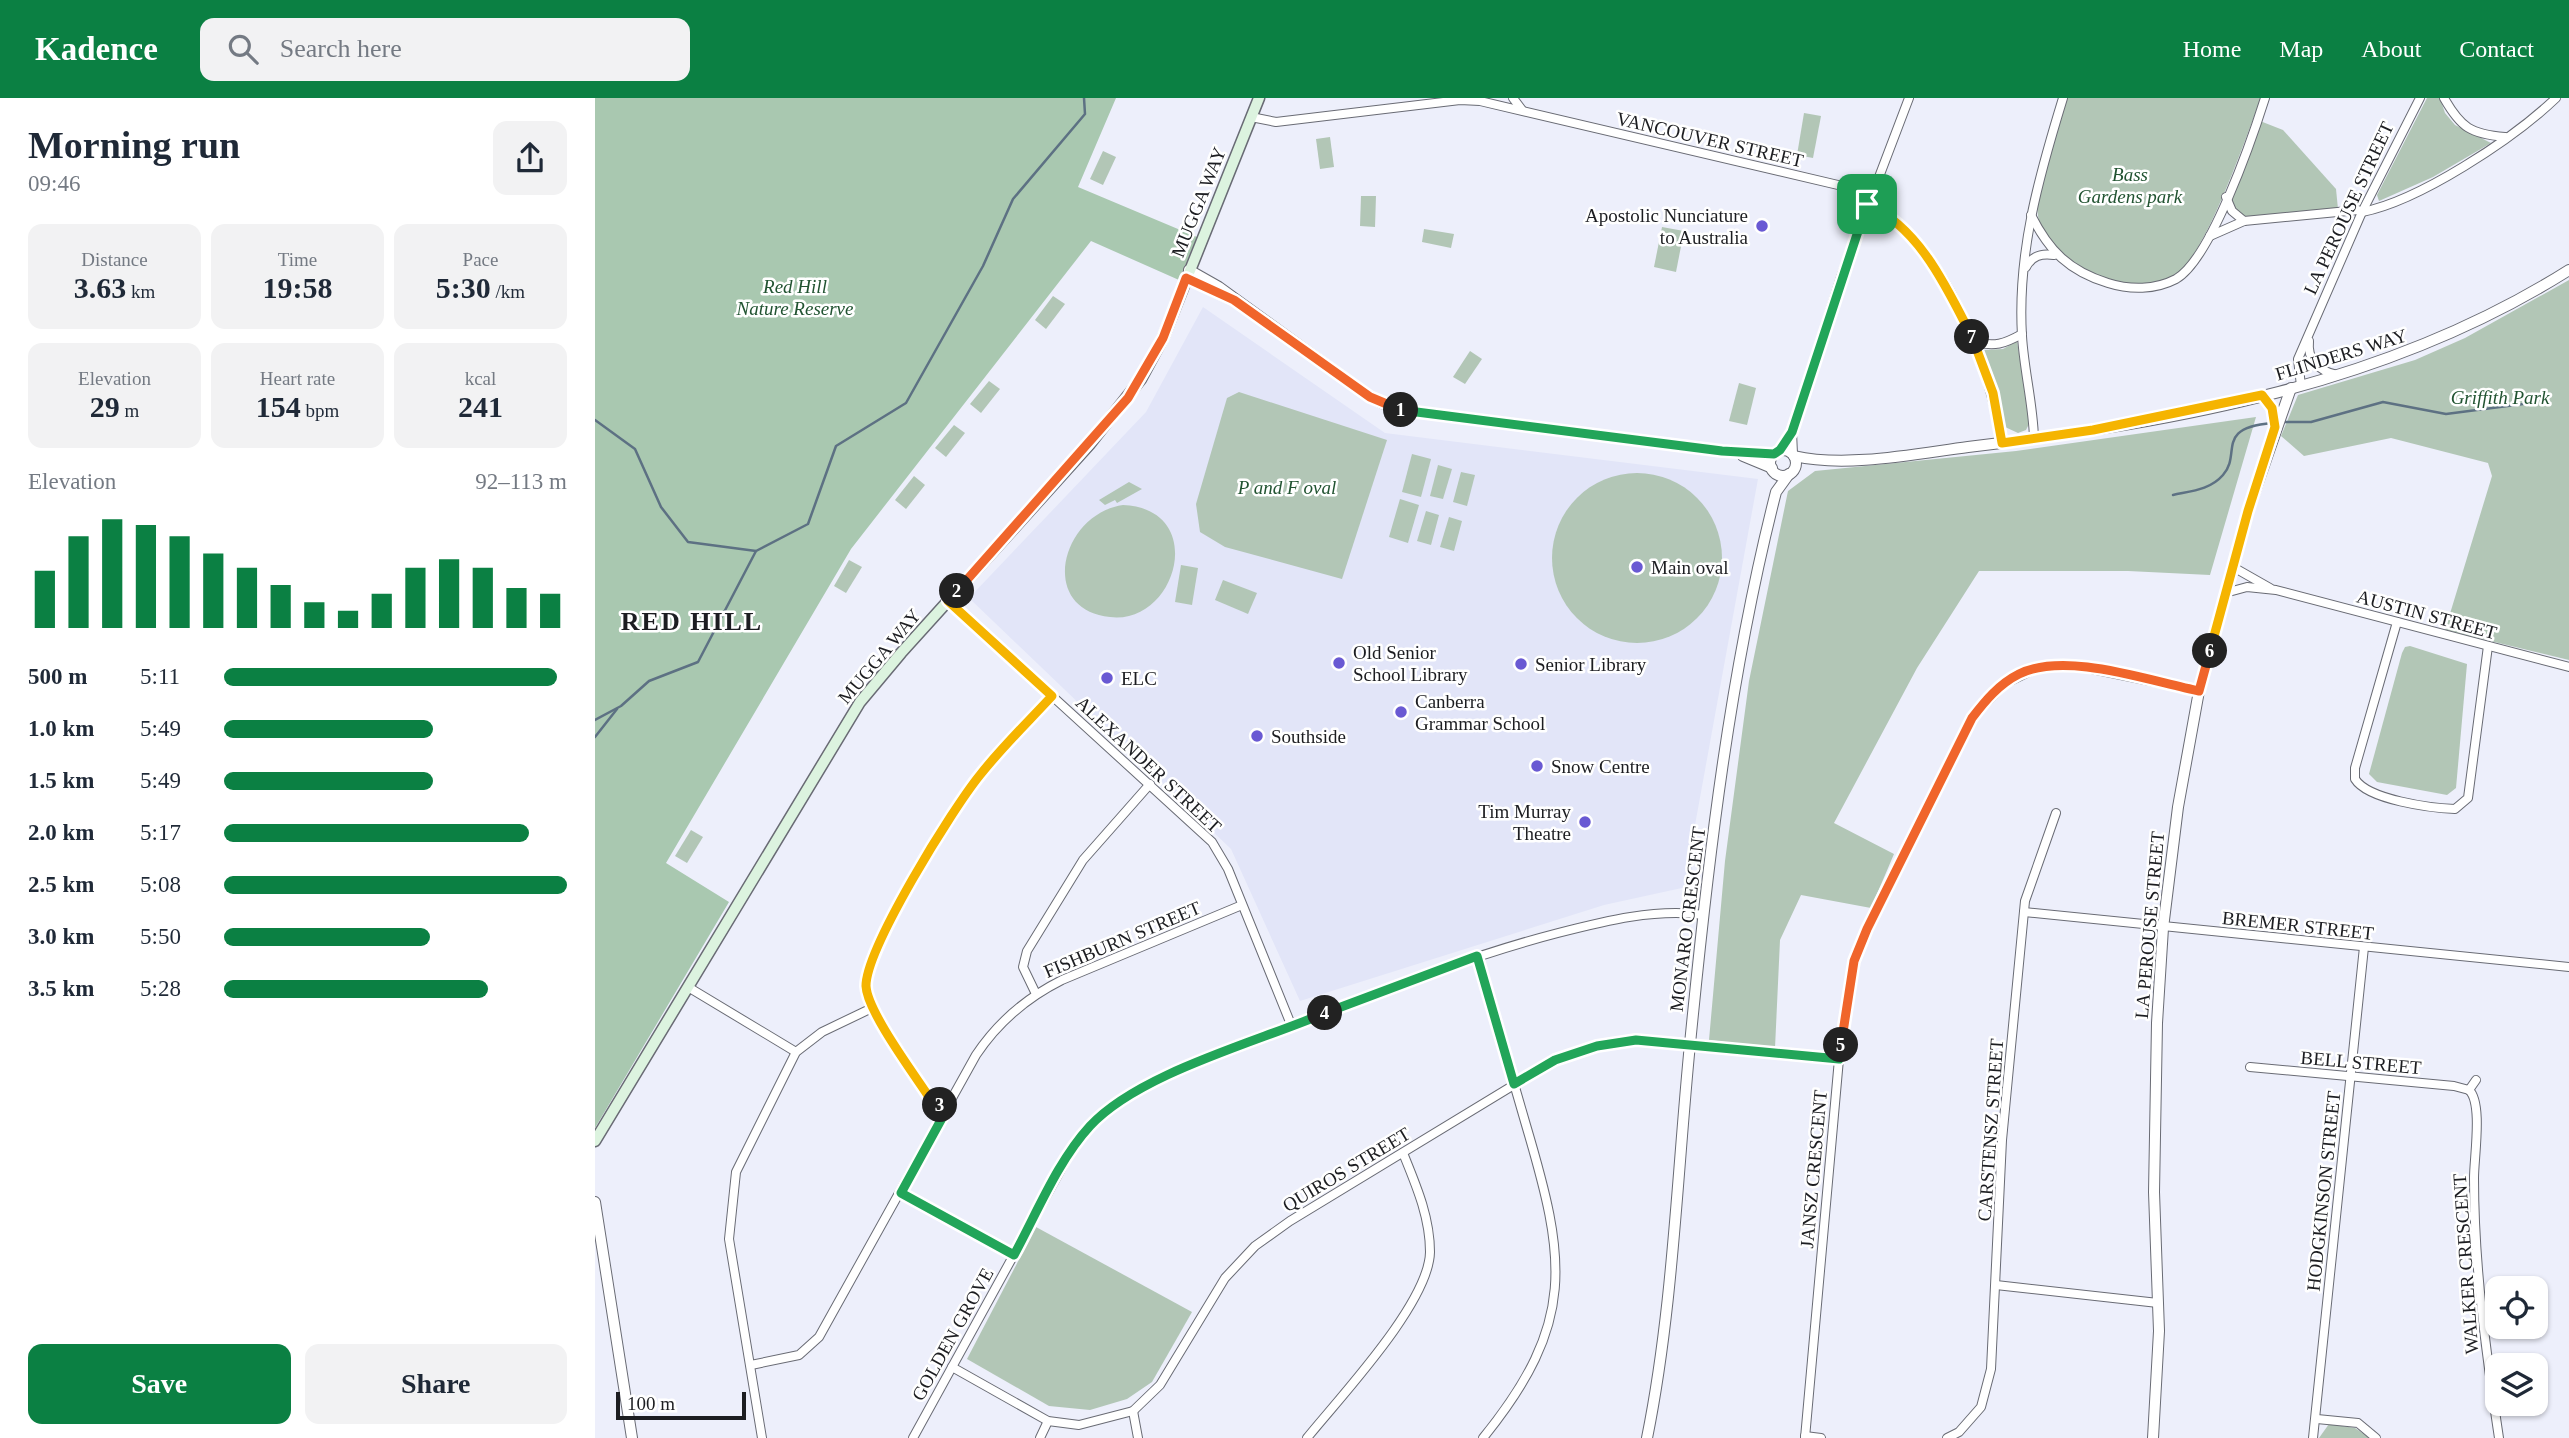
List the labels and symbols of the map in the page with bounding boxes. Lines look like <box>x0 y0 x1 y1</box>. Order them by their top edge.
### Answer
street label: VANCOUVER STREET <box>1614 108 1806 171</box>
street label: LA PEROUSE STREET <box>2299 118 2398 298</box>
street label: MUGGA WAY <box>1167 144 1230 260</box>
park label: Bass Gardens park <box>2078 164 2183 207</box>
pin <box>1837 174 1897 234</box>
place label: Apostolic Nunciature to Australia <box>1585 205 1749 248</box>
marker: Apostolic Nunciature to Australia <box>1754 218 1770 234</box>
park label: Red Hill Nature Reserve <box>736 276 853 319</box>
pin: 7 <box>1955 320 1989 354</box>
street label: FLINDERS WAY <box>2273 324 2410 385</box>
park label: Griffith Park <box>2451 387 2550 408</box>
pin: 1 <box>1383 392 1419 428</box>
park label: P and F oval <box>1237 477 1336 498</box>
place label: Main oval <box>1651 557 1729 578</box>
marker: Main oval <box>1629 559 1645 575</box>
pin: 2 <box>939 574 975 608</box>
street label: AUSTIN STREET <box>2355 586 2500 643</box>
street label: MUGGA WAY <box>834 605 925 708</box>
district label: RED HILL <box>621 607 763 636</box>
pin: 6 <box>2193 634 2227 668</box>
place label: Old Senior School Library <box>1353 642 1468 685</box>
place label: Senior Library <box>1535 654 1647 675</box>
marker: Old Senior School Library <box>1331 655 1347 671</box>
marker: Senior Library <box>1513 656 1529 672</box>
place label: ELC <box>1121 668 1157 689</box>
marker: ELC <box>1099 670 1115 686</box>
place label: Canberra Grammar School <box>1415 691 1545 734</box>
street label: ALEXANDER STREET <box>1072 692 1226 837</box>
marker: Canberra Grammar School <box>1393 704 1409 720</box>
place label: Southside <box>1271 726 1346 747</box>
marker: Southside <box>1249 728 1265 744</box>
place label: Snow Centre <box>1551 756 1650 777</box>
marker: Snow Centre <box>1529 758 1545 774</box>
place label: Tim Murray Theatre <box>1478 801 1571 844</box>
marker: Tim Murray Theatre <box>1577 814 1593 830</box>
street label: MONARO CRESCENT <box>1666 825 1709 1013</box>
street label: LA PEROUSE STREET <box>2131 830 2168 1020</box>
street label: FISHBURN STREET <box>1041 897 1204 982</box>
street label: BREMER STREET <box>2221 907 2375 944</box>
pin: 4 <box>1307 996 1343 1030</box>
pin: 5 <box>1823 1028 1859 1062</box>
street label: CARSTENSZ STREET <box>1974 1038 2007 1222</box>
street label: BELL STREET <box>2300 1047 2423 1078</box>
pin: 3 <box>923 1088 957 1122</box>
street label: JANSZ CRESCENT <box>1796 1089 1831 1249</box>
street label: HODGKINSON STREET <box>2303 1090 2344 1292</box>
street label: QUIROS STREET <box>1279 1123 1414 1216</box>
street label: WALKER CRESCENT <box>2449 1173 2482 1355</box>
street label: GOLDEN GROVE <box>907 1264 998 1404</box>
scale bar <box>616 1389 745 1421</box>

